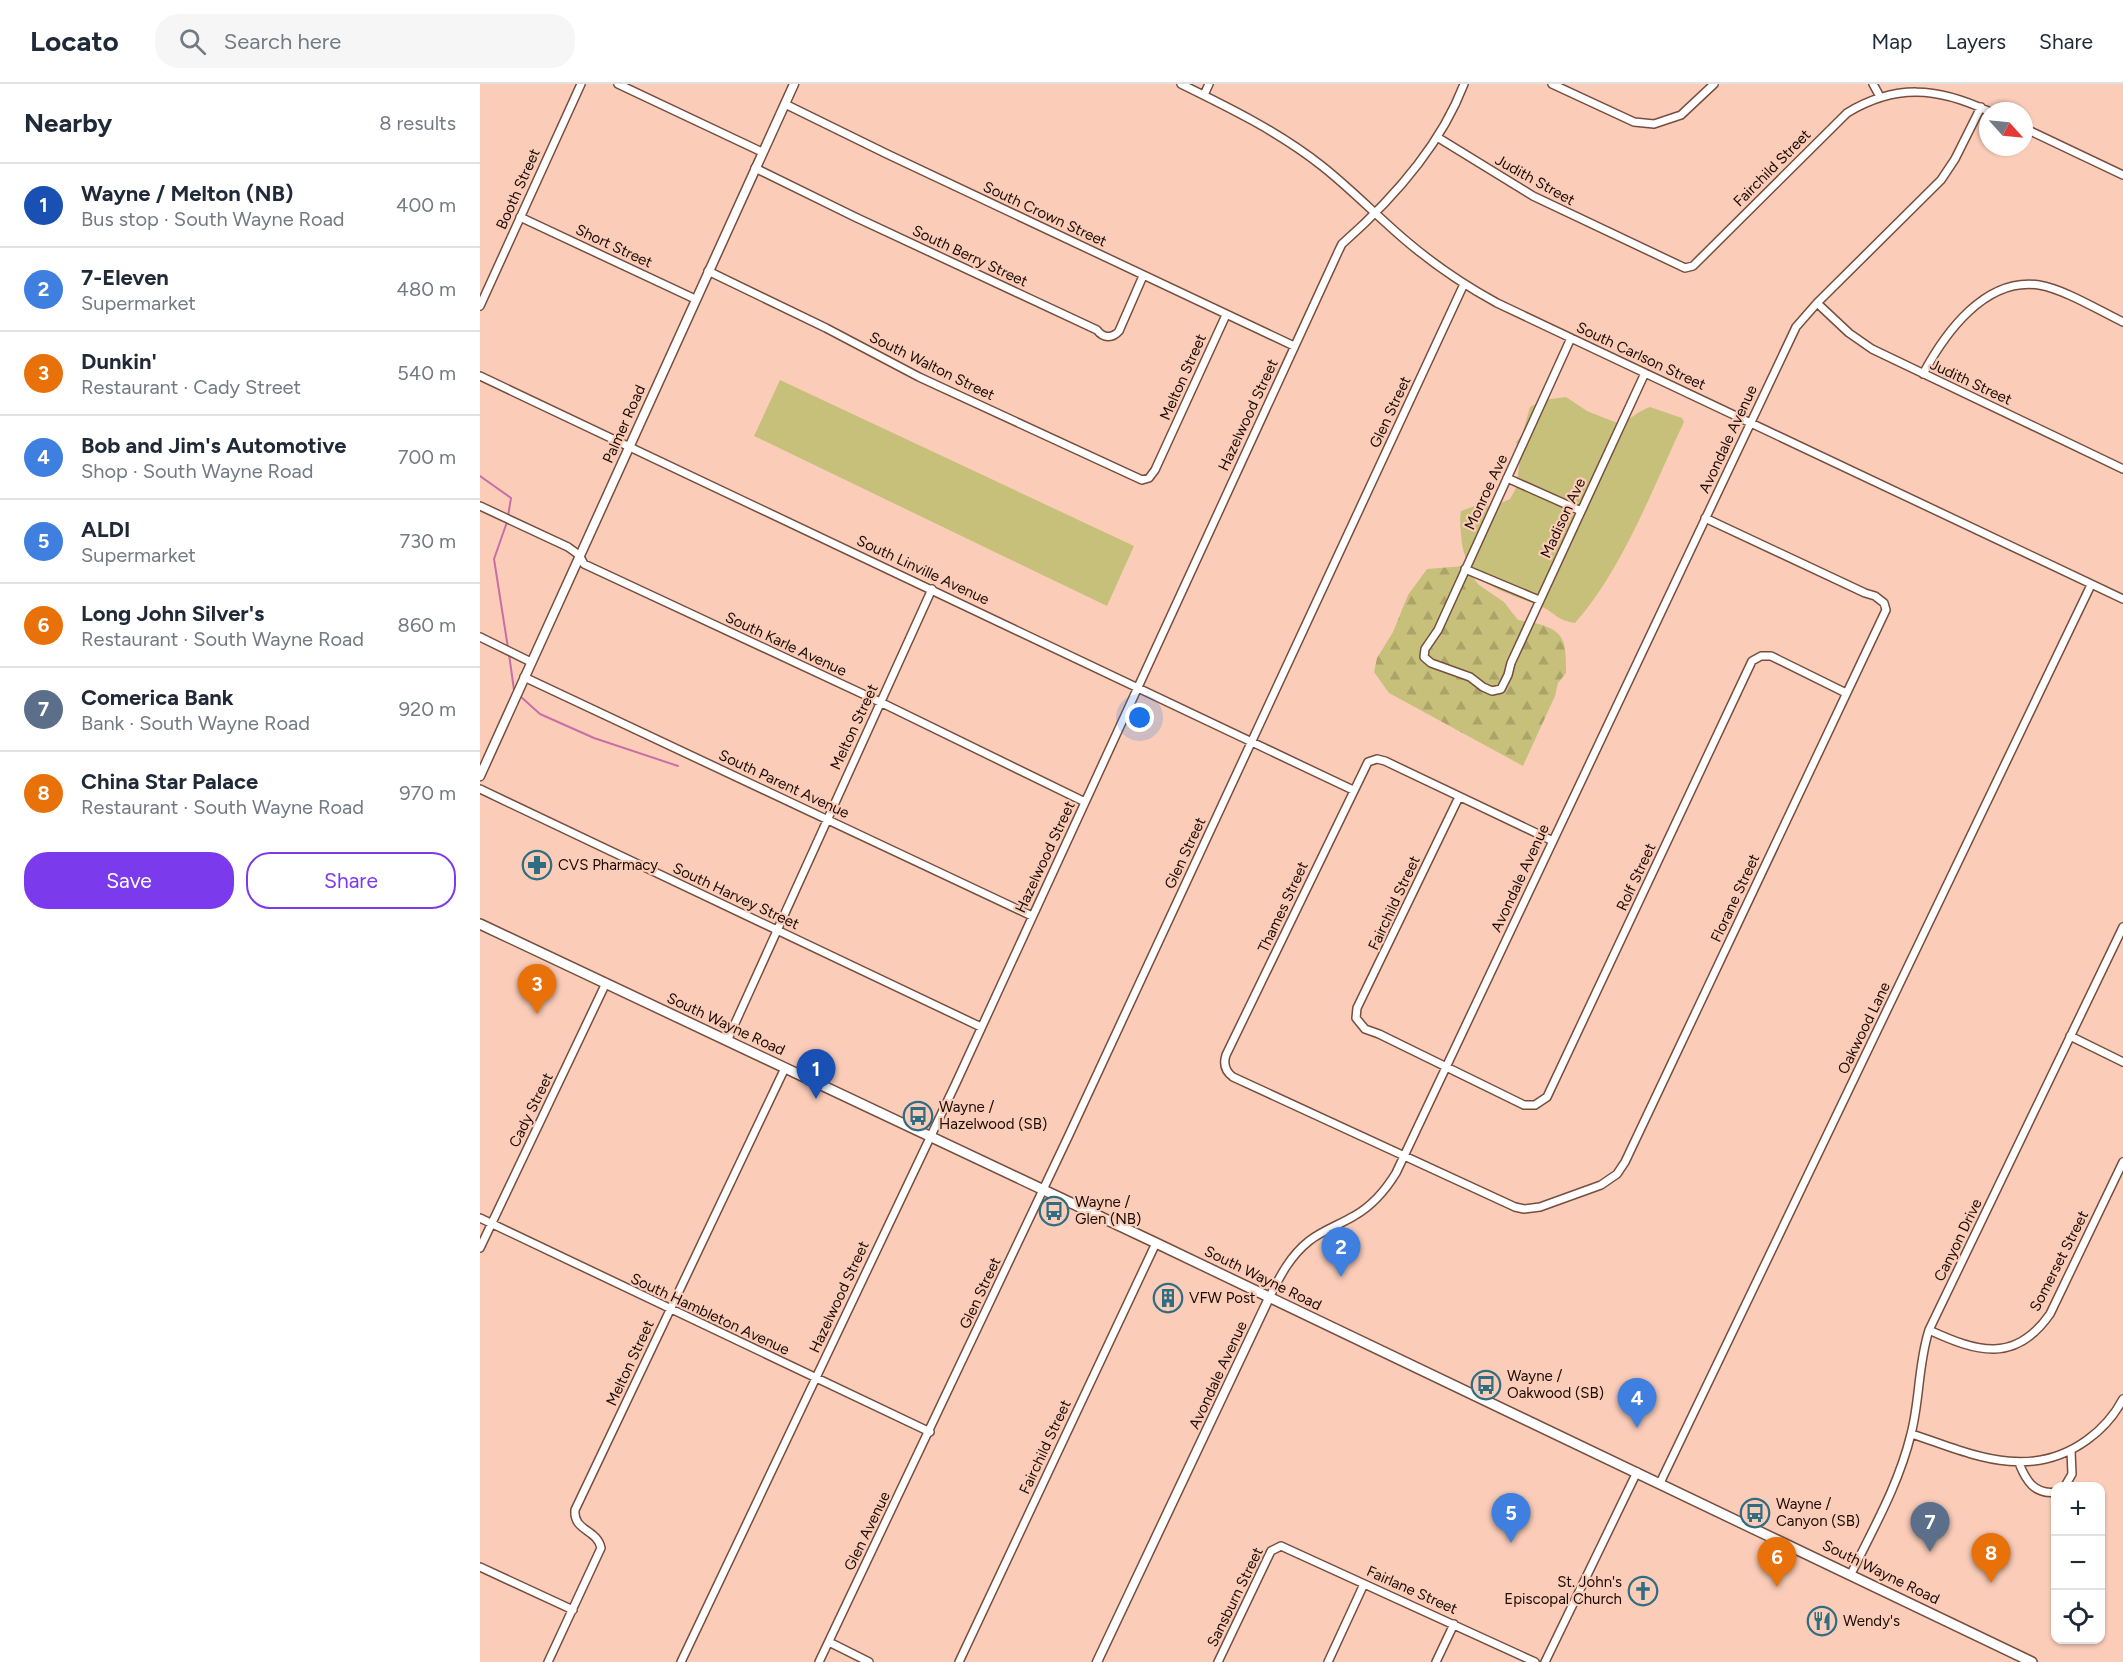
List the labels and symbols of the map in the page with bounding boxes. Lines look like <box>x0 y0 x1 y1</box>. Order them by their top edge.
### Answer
north arrow <box>1979 102 2033 156</box>
street label: Fairchild Street <box>1730 125 1815 210</box>
street label: Booth Street <box>492 146 544 232</box>
street label: Judith Street <box>1492 151 1578 209</box>
street label: South Crown Street <box>980 177 1110 251</box>
street label: Short Street <box>573 220 656 272</box>
street label: South Berry Street <box>909 221 1031 291</box>
street label: South Carlson Street <box>1573 318 1709 394</box>
street label: South Walton Street <box>866 328 998 404</box>
street label: Melton Street <box>1156 331 1210 423</box>
street label: Judith Street <box>1927 355 2015 409</box>
street label: Hazelwood Street <box>1214 356 1282 474</box>
street label: Glen Street <box>1366 373 1415 451</box>
street label: Palmer Road <box>599 382 649 466</box>
street label: Avondale Avenue <box>1695 382 1761 496</box>
street label: Monroe Ave <box>1461 451 1511 533</box>
street label: Madison Ave <box>1537 475 1589 561</box>
street label: South Linville Avenue <box>854 531 992 609</box>
street label: South Karle Avenue <box>723 608 849 680</box>
street label: Melton Street <box>826 681 882 773</box>
your location <box>1125 703 1154 732</box>
street label: South Parent Avenue <box>716 746 852 822</box>
street label: Hazelwood Street <box>1011 798 1079 916</box>
street label: Glen Street <box>1161 814 1210 892</box>
street label: Avondale Avenue <box>1487 821 1553 935</box>
street label: Rolf Street <box>1612 840 1660 914</box>
pharmacy icon: CVS Pharmacy <box>521 849 553 881</box>
street label: Florane Street <box>1707 851 1763 945</box>
street label: Fairchild Street <box>1364 853 1424 953</box>
place label: CVS Pharmacy <box>558 856 658 874</box>
street label: South Harvey Street <box>670 859 802 933</box>
street label: Thames Street <box>1254 859 1312 955</box>
pin: 3 <box>518 964 556 1014</box>
street label: Oakwood Lane <box>1834 979 1894 1077</box>
street label: South Wayne Road <box>664 989 788 1059</box>
pin: 1 <box>796 1050 836 1099</box>
street label: Cady Street <box>505 1069 557 1150</box>
place label: Wayne / Hazelwood (SB) <box>939 1098 1047 1133</box>
bus stop icon: Wayne / Hazelwood (SB) <box>902 1100 934 1132</box>
place label: Wayne / Glen (NB) <box>1075 1193 1141 1228</box>
bus stop icon: Wayne / Glen (NB) <box>1038 1195 1070 1227</box>
street label: Canyon Drive <box>1930 1196 1986 1284</box>
street label: Somerset Street <box>2026 1207 2092 1314</box>
pin: 2 <box>1322 1228 1360 1277</box>
street label: Hazelwood Street <box>805 1238 873 1356</box>
street label: South Wayne Road <box>1202 1242 1324 1314</box>
street label: Glen Street <box>956 1254 1005 1332</box>
street label: South Hambleton Avenue <box>628 1269 792 1359</box>
building icon: VFW Post <box>1152 1282 1184 1314</box>
place label: VFW Post <box>1189 1289 1256 1307</box>
street label: Melton Street <box>602 1317 658 1409</box>
street label: Avondale Avenue <box>1185 1318 1251 1432</box>
place label: Wayne / Oakwood (SB) <box>1507 1367 1604 1402</box>
bus stop icon: Wayne / Oakwood (SB) <box>1470 1369 1502 1401</box>
pin: 4 <box>1618 1378 1656 1428</box>
street label: Fairchild Street <box>1015 1397 1075 1497</box>
street label: Glen Avenue <box>840 1489 894 1573</box>
pin: 5 <box>1492 1494 1530 1543</box>
place label: Wayne / Canyon (SB) <box>1776 1495 1860 1530</box>
bus stop icon: Wayne / Canyon (SB) <box>1739 1497 1771 1529</box>
pin: 7 <box>1910 1502 1950 1552</box>
pin: 8 <box>1972 1534 2010 1583</box>
street label: South Wayne Road <box>1820 1536 1942 1608</box>
pin: 6 <box>1758 1538 1796 1587</box>
street label: Sansburn Street <box>1203 1544 1267 1650</box>
street label: Fairlane Street <box>1364 1562 1460 1618</box>
place label: St. John's Episcopal Church <box>1504 1573 1622 1608</box>
church icon: St. John's Episcopal Church <box>1627 1575 1659 1607</box>
restaurant icon: Wendy's <box>1806 1605 1838 1637</box>
place label: Wendy's <box>1843 1612 1900 1630</box>

